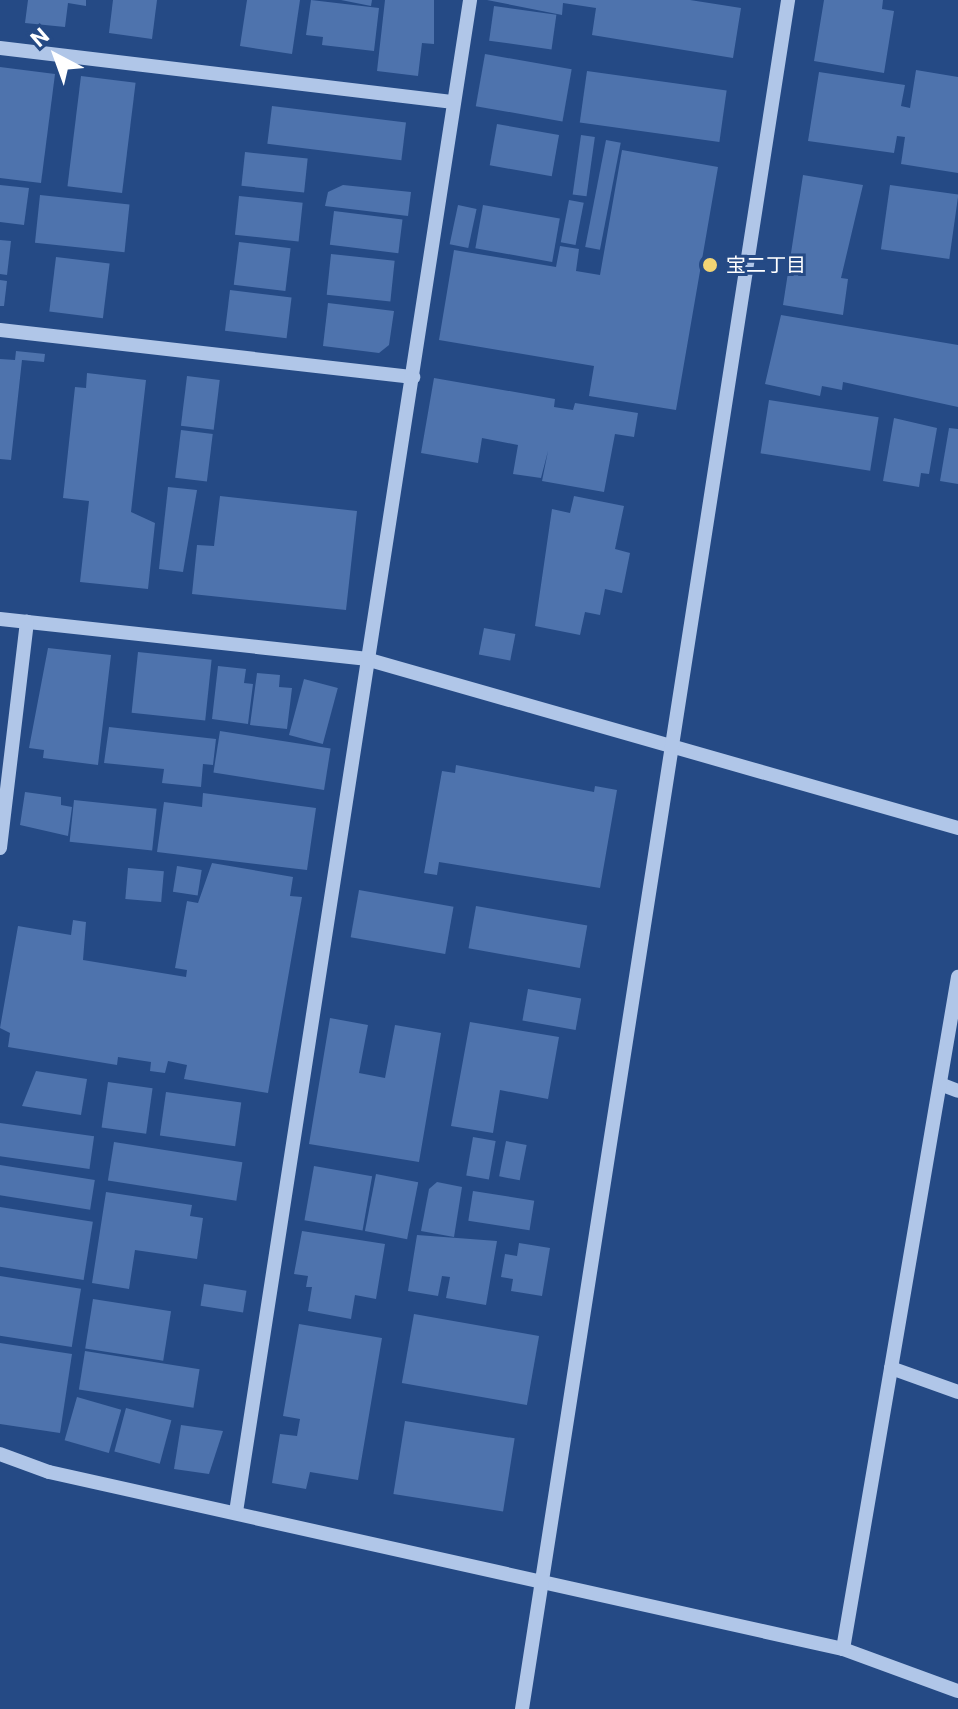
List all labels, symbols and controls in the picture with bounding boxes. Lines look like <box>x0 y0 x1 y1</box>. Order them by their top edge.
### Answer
north arrow <box>16 16 96 96</box>
text: N <box>26 23 54 52</box>
place label: 宝二丁目 <box>726 253 806 277</box>
marker: 宝二丁目 <box>701 256 719 274</box>

